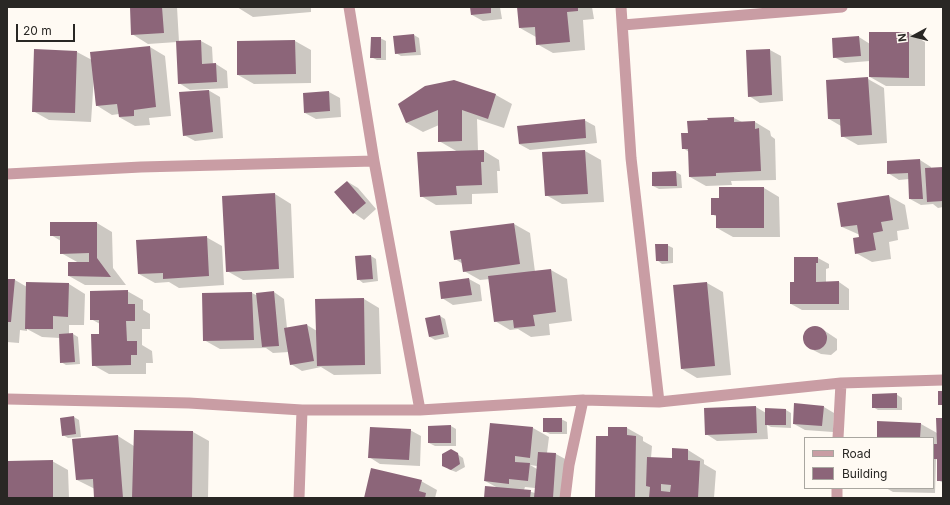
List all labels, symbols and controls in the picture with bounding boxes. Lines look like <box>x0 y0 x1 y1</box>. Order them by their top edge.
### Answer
scale bar <box>18 16 77 42</box>
north arrow <box>894 16 934 56</box>
text: 20 m <box>23 23 52 38</box>
text: N <box>895 32 910 42</box>
legend <box>804 437 934 489</box>
text: Road <box>842 446 871 461</box>
text: Building <box>842 466 887 481</box>

